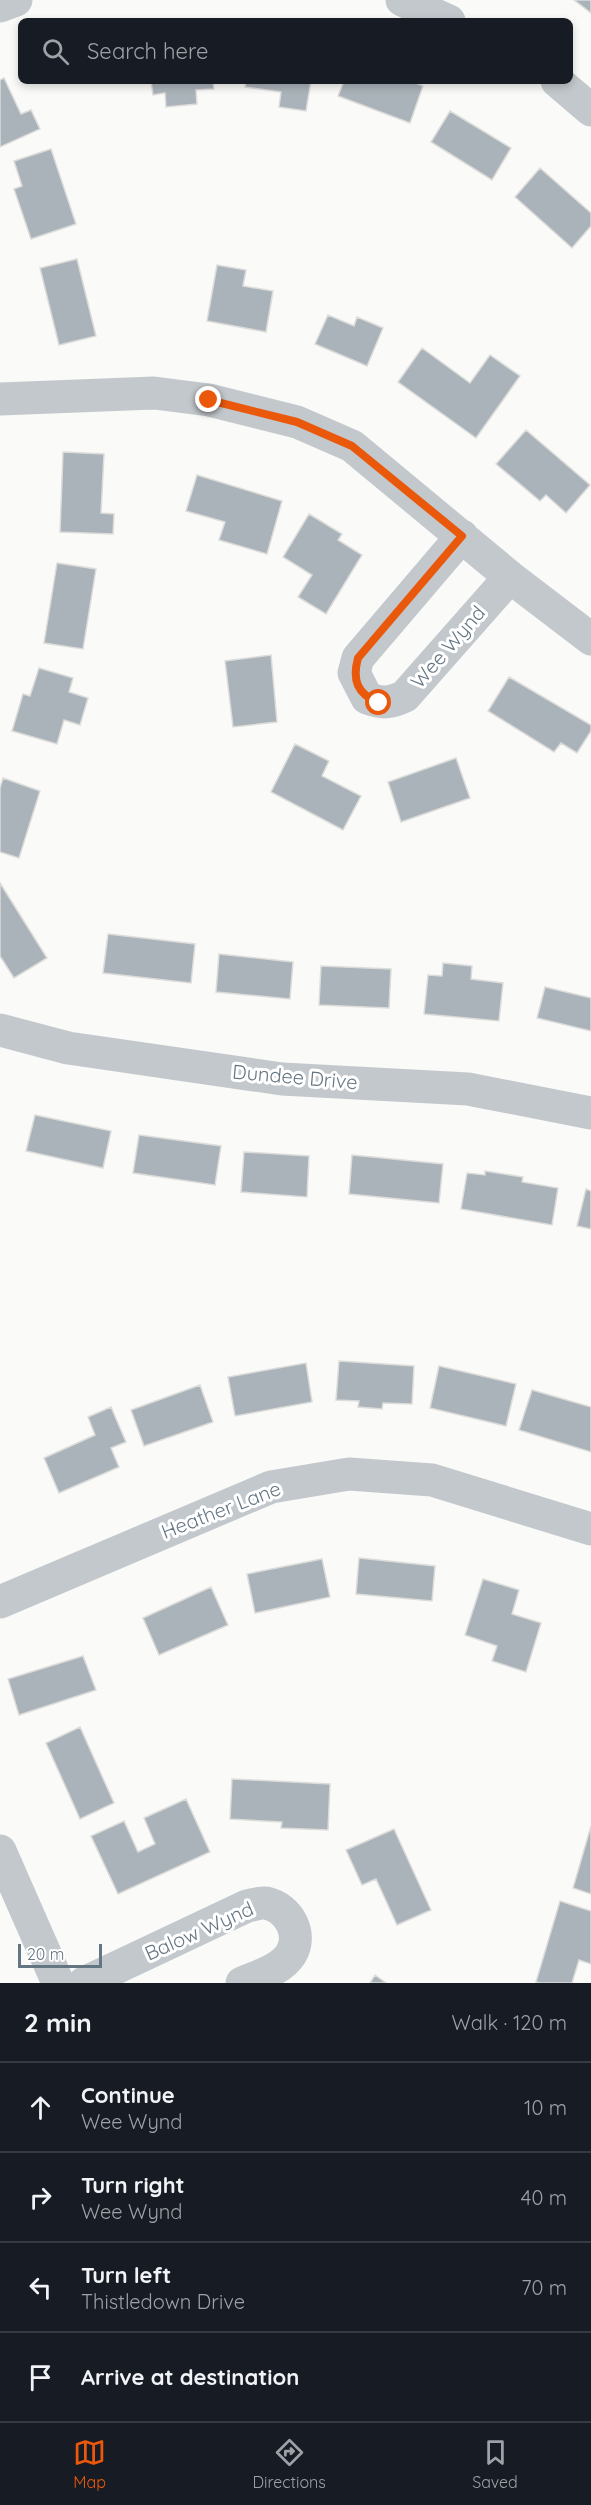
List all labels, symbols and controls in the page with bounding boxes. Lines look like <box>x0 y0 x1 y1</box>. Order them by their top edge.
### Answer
search box <box>18 18 573 84</box>
icon: search <box>39 35 72 68</box>
text: Search here <box>87 37 208 65</box>
route end <box>195 386 221 412</box>
street label: Wee Wynd <box>405 600 490 693</box>
route start <box>365 689 391 715</box>
street label: Dundee Drive <box>231 1059 359 1094</box>
street label: Heather Lane <box>157 1475 284 1544</box>
street label: Balow Wynd <box>141 1895 257 1966</box>
scale bar <box>18 1941 102 1968</box>
text: 20 m <box>27 1944 64 1964</box>
text: 2 min <box>24 2006 92 2039</box>
text: Walk · 120 m <box>452 2010 567 2035</box>
text: Continue <box>81 2081 175 2109</box>
icon: ahead <box>24 2091 57 2124</box>
text: 10 m <box>524 2095 567 2120</box>
text: Wee Wynd <box>81 2109 182 2134</box>
text: Turn right <box>81 2171 185 2199</box>
icon: right <box>24 2181 57 2214</box>
text: 40 m <box>521 2185 567 2210</box>
text: Wee Wynd <box>81 2199 182 2224</box>
text: Turn left <box>81 2261 171 2289</box>
icon: left <box>24 2271 57 2304</box>
text: 70 m <box>521 2275 567 2300</box>
text: Thistledown Drive <box>81 2289 245 2314</box>
icon: arrive <box>24 2361 57 2394</box>
text: Arrive at destination <box>81 2363 299 2391</box>
tab: Map <box>73 2436 106 2492</box>
tab: Directions <box>253 2436 326 2492</box>
tab: Saved <box>472 2436 518 2492</box>

